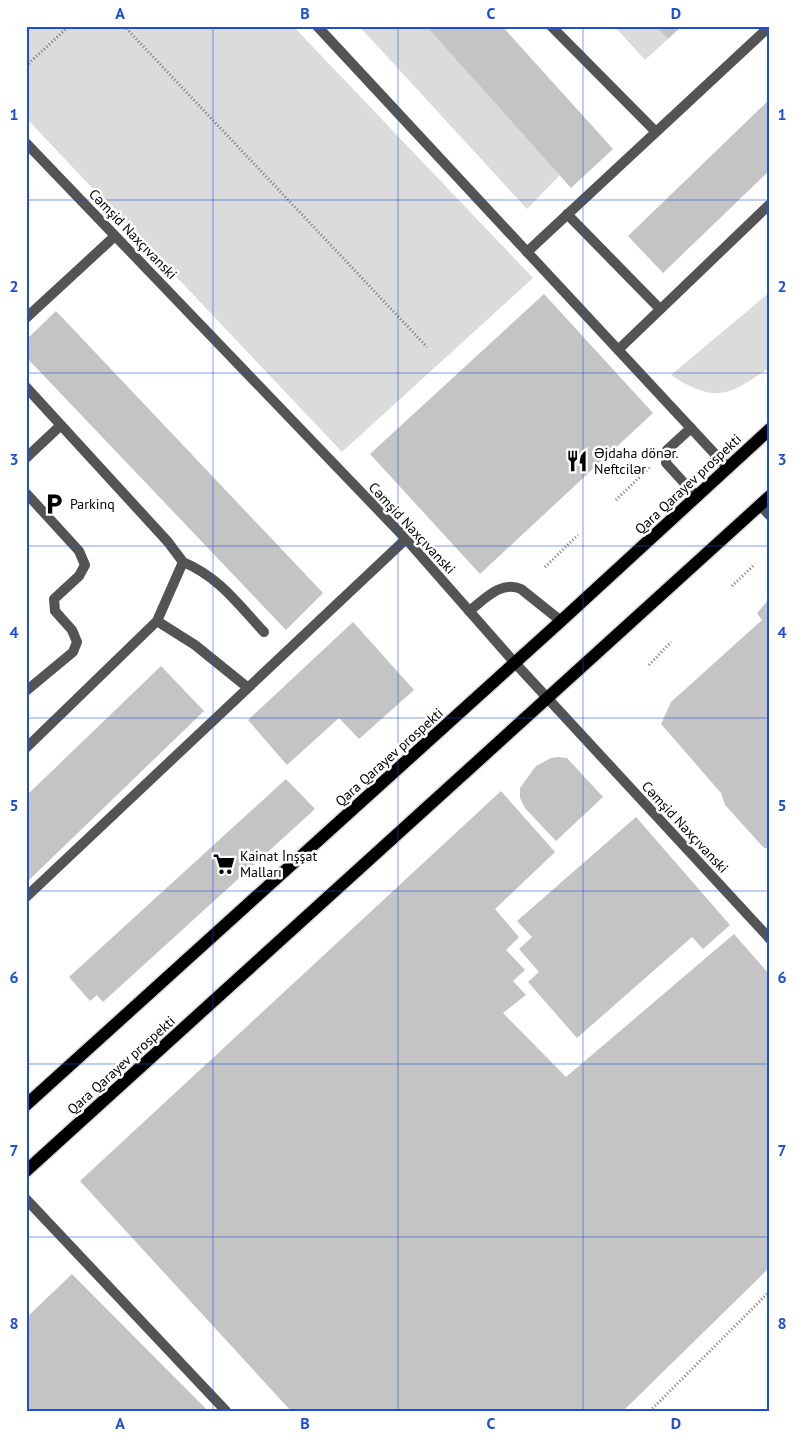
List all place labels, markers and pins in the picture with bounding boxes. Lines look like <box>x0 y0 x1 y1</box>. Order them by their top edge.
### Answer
place label: Əjdaha dönər. Neftcilər <box>594 444 678 478</box>
restaurant icon: Əjdaha dönər. Neftcilər <box>564 448 590 474</box>
parking icon: Parkinq <box>41 491 67 517</box>
place label: Parkinq <box>70 495 115 513</box>
place label: Kainat İnşşat Malları <box>240 847 317 881</box>
supermarket icon: Kainat İnşşat Malları <box>211 851 237 877</box>

